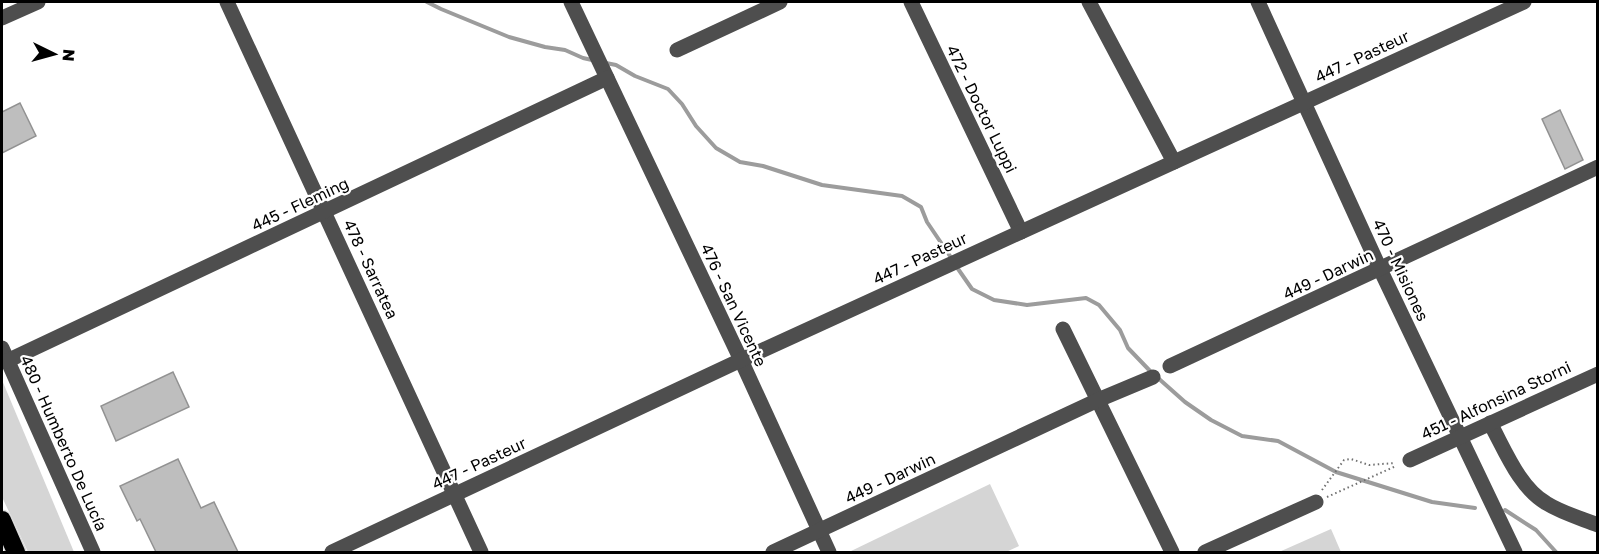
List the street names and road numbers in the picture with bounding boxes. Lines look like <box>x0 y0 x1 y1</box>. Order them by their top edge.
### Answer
street label: 447 - Pasteur <box>1312 25 1412 87</box>
street label: 472 - Doctor Luppi <box>942 42 1022 176</box>
street label: 445 - Fleming <box>248 173 352 235</box>
street label: 478 - Sarratea <box>339 216 403 322</box>
street label: 470 - Misiones <box>1369 216 1433 324</box>
street label: 447 - Pasteur <box>870 227 970 289</box>
street label: 476 - San Vicente <box>697 240 771 370</box>
street label: 449 - Darwin <box>1280 244 1376 304</box>
street label: 480 - Humberto De Lucía <box>16 352 112 534</box>
street label: 451 - Alfonsina Storni <box>1418 356 1574 444</box>
street label: 447 - Pasteur <box>429 432 529 494</box>
street label: 449 - Darwin <box>842 448 938 508</box>

